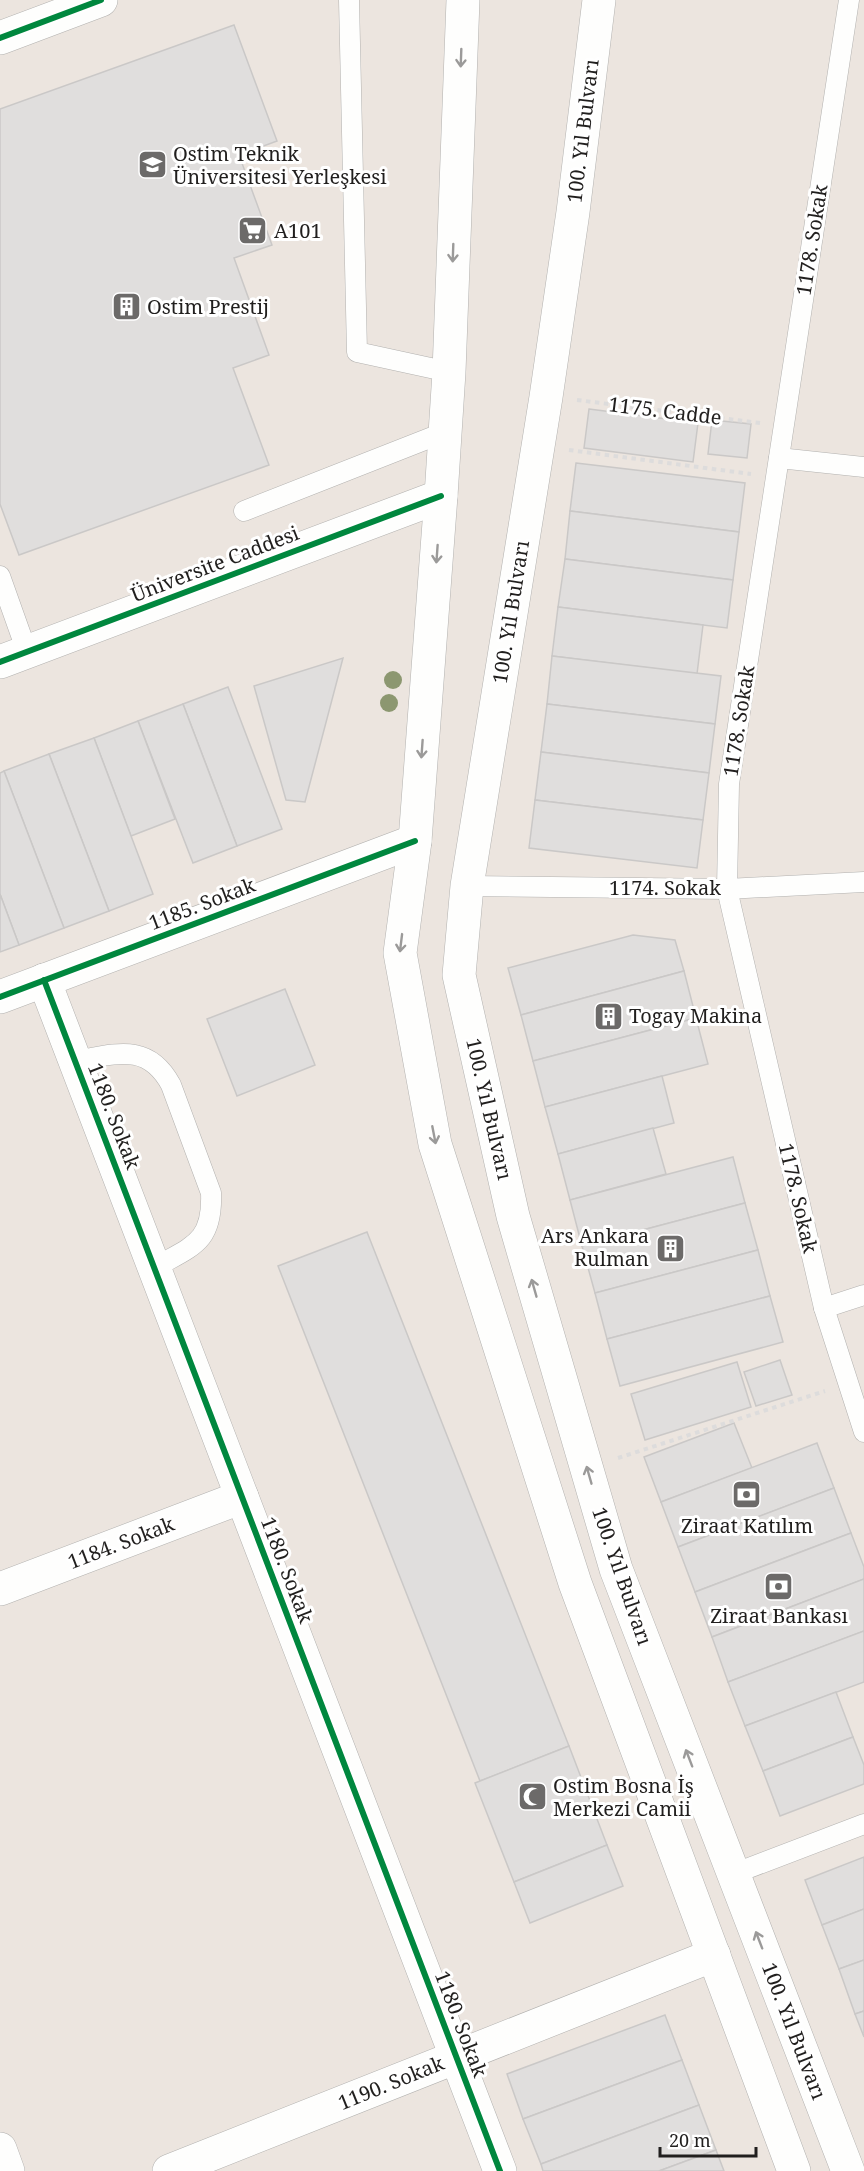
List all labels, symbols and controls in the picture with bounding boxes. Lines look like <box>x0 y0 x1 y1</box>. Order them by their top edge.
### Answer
one-way arrow <box>455 48 467 68</box>
street label: 100. Yıl Bulvarı <box>560 57 605 204</box>
place label: Ostim Teknik Üniversitesi Yerleşkesi <box>173 140 387 190</box>
school or university icon: Ostim Teknik Üniversitesi Yerleşkesi <box>136 149 168 181</box>
street label: 1178. Sokak <box>789 182 834 297</box>
supermarket icon: A101 <box>237 215 269 247</box>
place label: A101 <box>274 217 322 244</box>
one-way arrow <box>448 243 459 263</box>
building icon: Ostim Prestij <box>110 291 142 323</box>
place label: Ostim Prestij <box>147 293 269 320</box>
street label: 1175. Cadde <box>607 390 723 431</box>
street label: Üniversite Caddesi <box>127 519 303 608</box>
street label: 100. Yıl Bulvarı <box>486 538 535 685</box>
one-way arrow <box>431 544 442 564</box>
street label: 1178. Sokak <box>716 663 761 778</box>
one-way arrow <box>416 738 427 758</box>
street label: 1185. Sokak <box>145 871 259 936</box>
street label: 1174. Sokak <box>609 874 721 901</box>
one-way arrow <box>396 932 407 952</box>
building icon: Togay Makina <box>592 1000 624 1032</box>
place label: Togay Makina <box>629 1002 762 1029</box>
street label: 100. Yıl Bulvarı <box>460 1035 519 1183</box>
street label: 1180. Sokak <box>82 1059 147 1173</box>
one-way arrow <box>429 1124 440 1144</box>
street label: 1178. Sokak <box>773 1140 824 1256</box>
place label: Ars Ankara Rulman <box>541 1222 649 1272</box>
building icon: Ars Ankara Rulman <box>654 1232 686 1264</box>
one-way arrow <box>528 1279 539 1298</box>
one-way arrow <box>583 1466 594 1485</box>
bank icon: Ziraat Katılım <box>731 1479 763 1511</box>
street label: 100. Yıl Bulvarı <box>586 1503 659 1649</box>
street label: 1184. Sokak <box>64 1510 178 1575</box>
place label: Ziraat Katılım <box>681 1512 813 1539</box>
street label: 1180. Sokak <box>255 1513 320 1627</box>
bank icon: Ziraat Bankası <box>763 1570 795 1602</box>
place label: Ziraat Bankası <box>710 1602 848 1629</box>
one-way arrow <box>682 1749 693 1768</box>
place label: Ostim Bosna İş Merkezi Camii <box>553 1772 694 1822</box>
mosque icon: Ostim Bosna İş Merkezi Camii <box>516 1781 548 1813</box>
one-way arrow <box>752 1931 763 1950</box>
street label: 100. Yıl Bulvarı <box>756 1958 833 2104</box>
street label: 1180. Sokak <box>429 1967 494 2081</box>
street label: 1190. Sokak <box>334 2049 448 2116</box>
scale bar <box>660 2120 756 2158</box>
text: 20 m <box>669 2128 711 2152</box>

